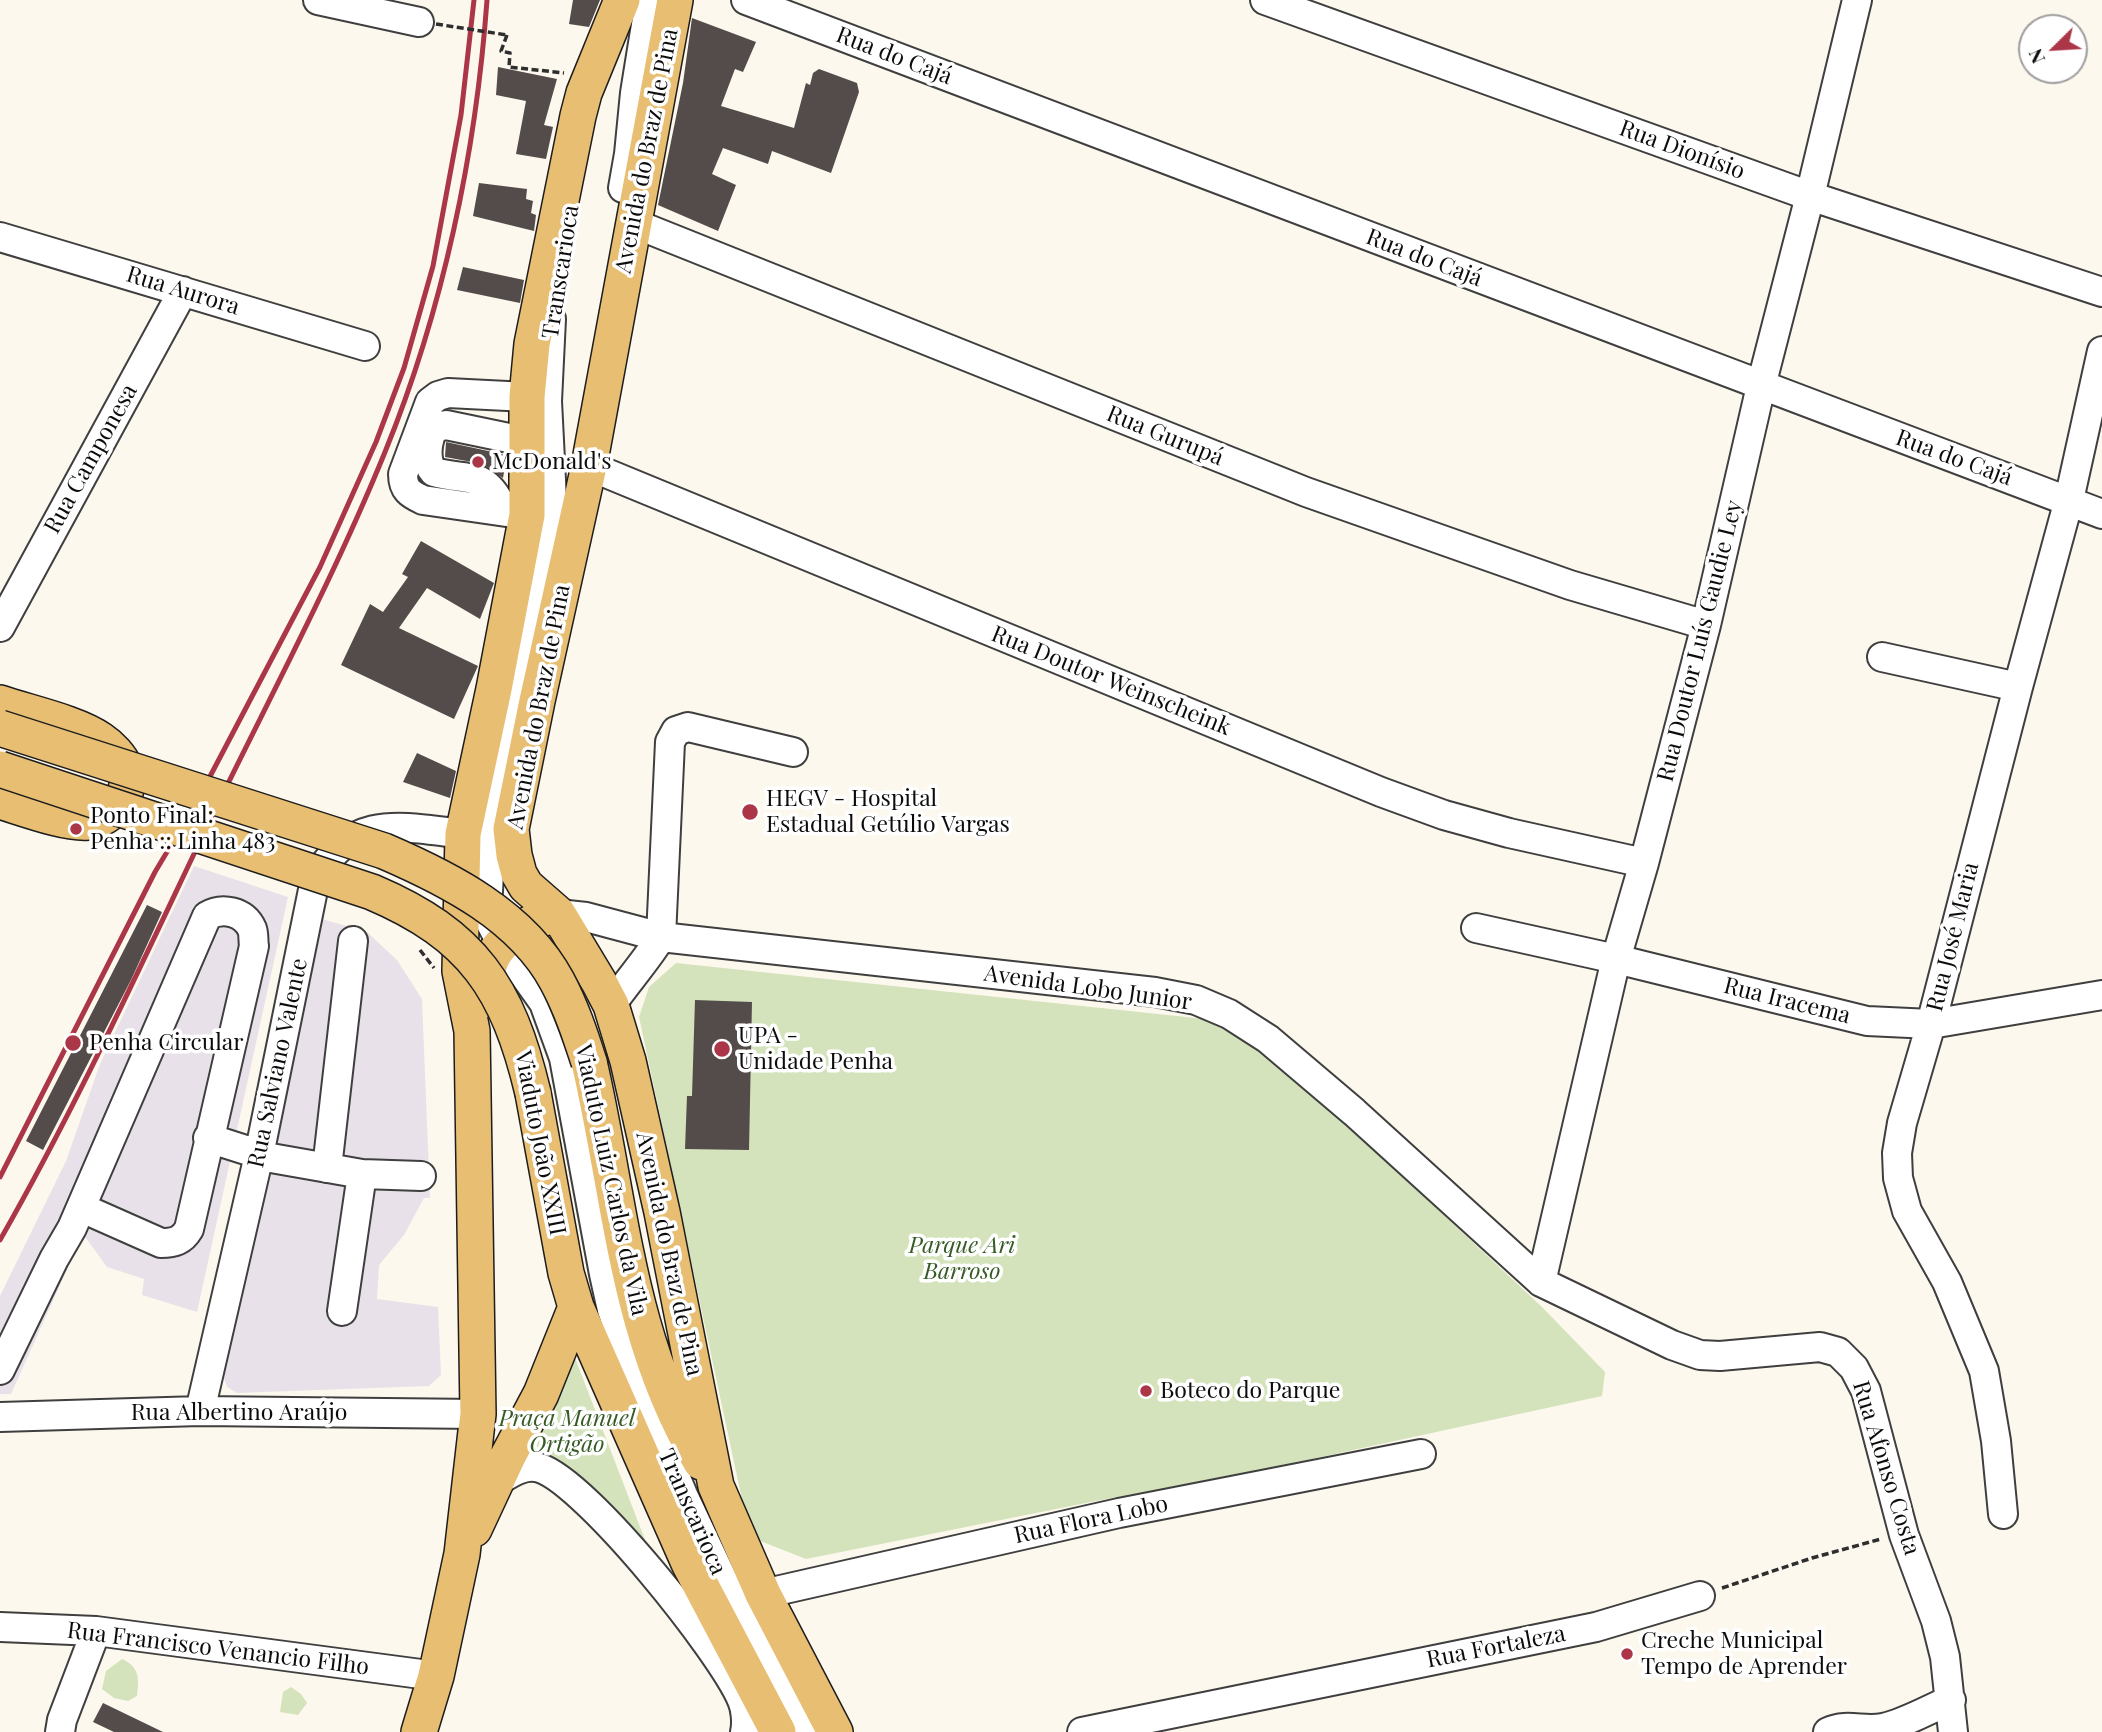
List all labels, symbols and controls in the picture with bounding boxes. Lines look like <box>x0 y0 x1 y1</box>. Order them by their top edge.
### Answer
north arrow <box>2018 14 2088 84</box>
street label: Rua do Cajá <box>832 21 956 91</box>
street label: Avenida do Braz de Pina <box>610 26 684 276</box>
text: N <box>2021 45 2050 68</box>
street label: Rua Dionísio <box>1615 115 1749 185</box>
street label: Transcarioca <box>537 203 585 341</box>
street label: Rua do Cajá <box>1362 223 1486 293</box>
street label: Rua Aurora <box>123 261 243 321</box>
street label: Rua Camponesa <box>39 380 143 538</box>
street label: Rua Gurupá <box>1103 400 1227 472</box>
street label: Rua do Cajá <box>1892 424 2016 492</box>
place label: McDonald's <box>492 448 612 476</box>
marker: McDonald's <box>470 454 486 470</box>
street label: Rua Doutor Luís Gaudie Ley <box>1652 497 1748 785</box>
street label: Avenida do Braz de Pina <box>502 582 576 832</box>
street label: Rua Doutor Weinscheink <box>987 620 1235 742</box>
place label: HEGV - Hospital Estadual Getúlio Vargas <box>766 785 1010 839</box>
place label: Ponto Final: Penha :: Linha 483 <box>90 802 275 856</box>
marker: HEGV - Hospital Estadual Getúlio Vargas <box>740 802 760 822</box>
marker: Ponto Final: Penha :: Linha 483 <box>68 821 84 837</box>
street label: Rua José Maria <box>1921 860 1985 1014</box>
street label: Rua Salviano Valente <box>242 956 314 1170</box>
street label: Avenida Lobo Junior <box>982 960 1194 1016</box>
street label: Rua Iracema <box>1721 972 1853 1030</box>
place label: UPA - Unidade Penha <box>738 1022 893 1076</box>
place label: Penha Circular <box>89 1029 243 1057</box>
marker: Penha Circular <box>63 1033 83 1053</box>
marker: UPA - Unidade Penha <box>712 1039 732 1059</box>
street label: Viaduto Luiz Carlos da Vila <box>569 1042 653 1318</box>
street label: Viaduto João XXIII <box>509 1048 571 1238</box>
street label: Avenida do Braz de Pina <box>630 1130 708 1378</box>
park label: Parque Ari Barroso <box>909 1232 1015 1286</box>
place label: Boteco do Parque <box>1160 1377 1340 1405</box>
street label: Rua Afonso Costa <box>1846 1378 1926 1558</box>
marker: Boteco do Parque <box>1138 1383 1154 1399</box>
street label: Rua Albertino Araújo <box>131 1399 347 1427</box>
park label: Praça Manuel Ortigão <box>499 1405 635 1459</box>
street label: Transcarioca <box>652 1445 732 1579</box>
street label: Rua Flora Lobo <box>1012 1490 1170 1550</box>
street label: Rua Francisco Venancio Filho <box>65 1617 371 1681</box>
street label: Rua Fortaleza <box>1424 1620 1568 1674</box>
place label: Creche Municipal Tempo de Aprender <box>1641 1627 1847 1681</box>
marker: Creche Municipal Tempo de Aprender <box>1619 1646 1635 1662</box>

